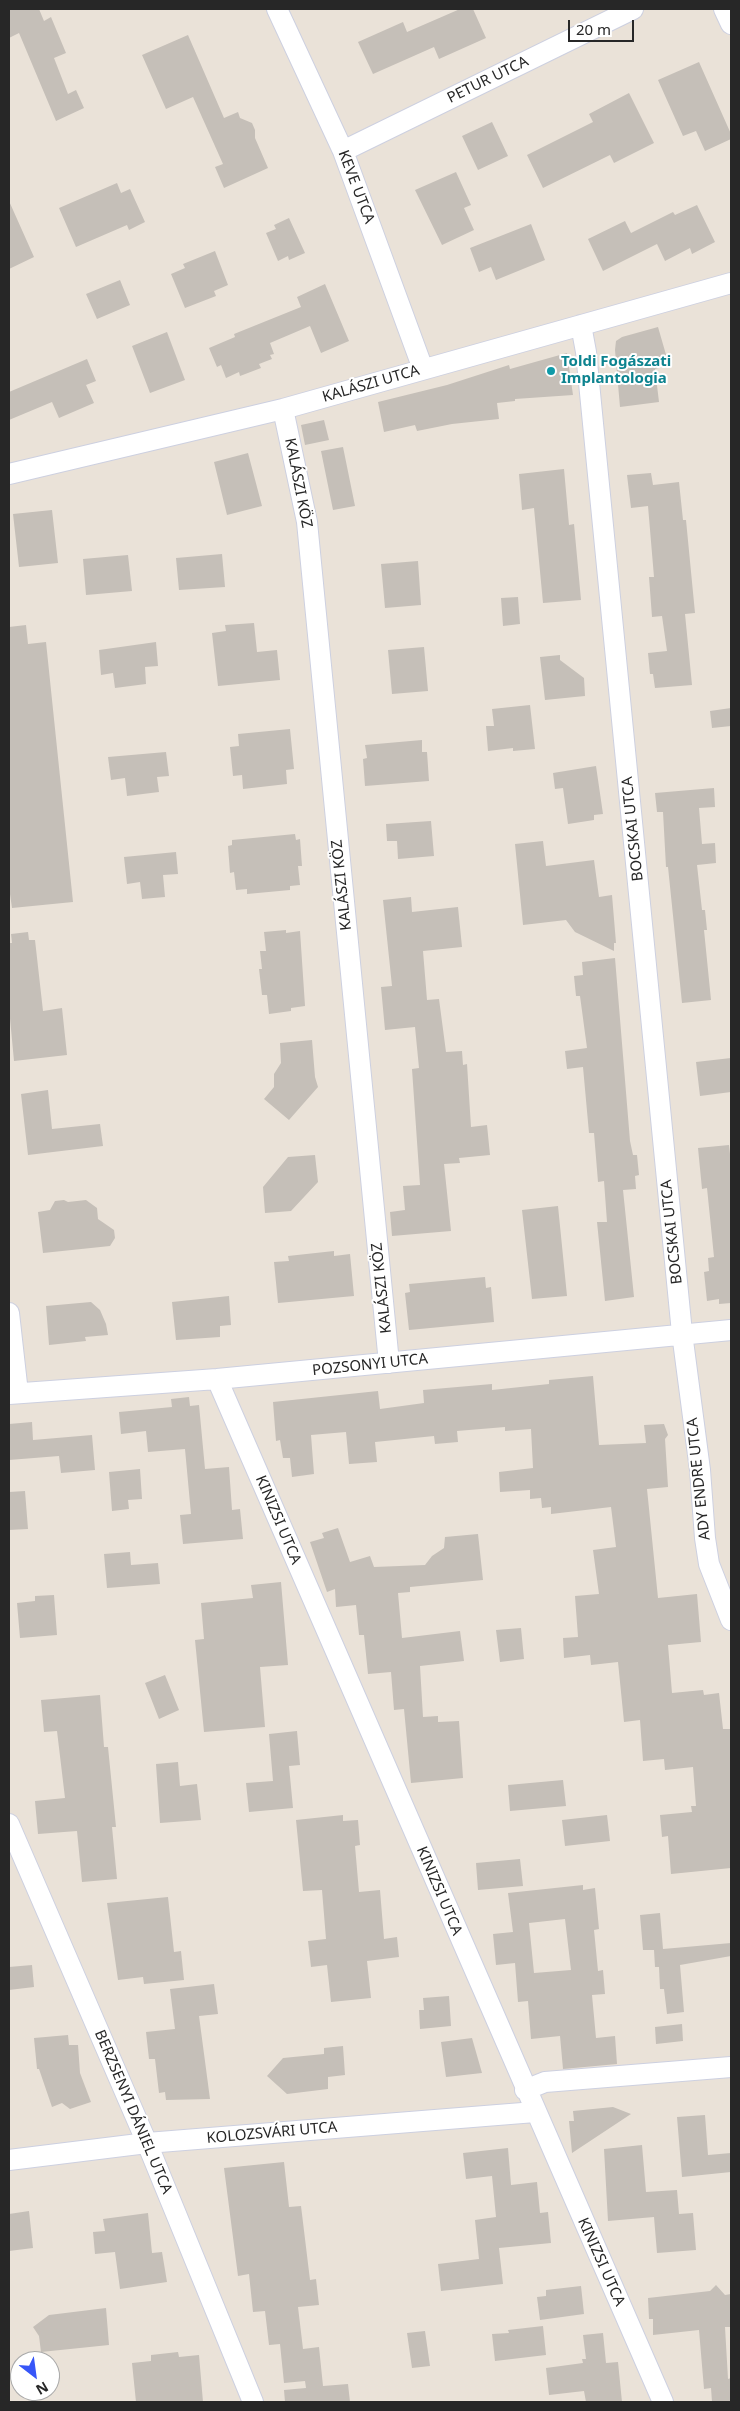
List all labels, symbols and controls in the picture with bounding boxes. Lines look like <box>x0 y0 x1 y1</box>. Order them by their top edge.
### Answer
scale bar <box>570 10 636 42</box>
text: 20 m <box>576 19 611 39</box>
street label: PETUR UTCA <box>444 53 532 107</box>
street label: KEVE UTCA <box>334 148 378 226</box>
place label: Toldi Fogászati Implantologia <box>561 353 671 388</box>
street label: KALÁSZI UTCA <box>320 362 422 406</box>
marker: Toldi Fogászati Implantologia <box>545 365 557 377</box>
street label: KALÁSZI KÖZ <box>280 436 316 530</box>
street label: BOCSKAI UTCA <box>619 776 647 882</box>
street label: KALÁSZI KÖZ <box>328 839 356 931</box>
street label: BOCSKAI UTCA <box>658 1179 686 1285</box>
street label: KALÁSZI KÖZ <box>368 1242 396 1334</box>
street label: POZSONYI UTCA <box>311 1350 429 1380</box>
street label: ADY ENDRE UTCA <box>684 1417 714 1541</box>
street label: KINIZSI UTCA <box>251 1473 305 1567</box>
street label: KINIZSI UTCA <box>412 1844 466 1938</box>
street label: BERZSENYI DÁNIEL UTCA <box>90 2027 176 2197</box>
street label: KOLOZSVÁRI UTCA <box>206 2118 338 2148</box>
street label: KINIZSI UTCA <box>574 2215 628 2309</box>
north arrow <box>10 2351 60 2401</box>
text: N <box>33 2377 52 2400</box>

